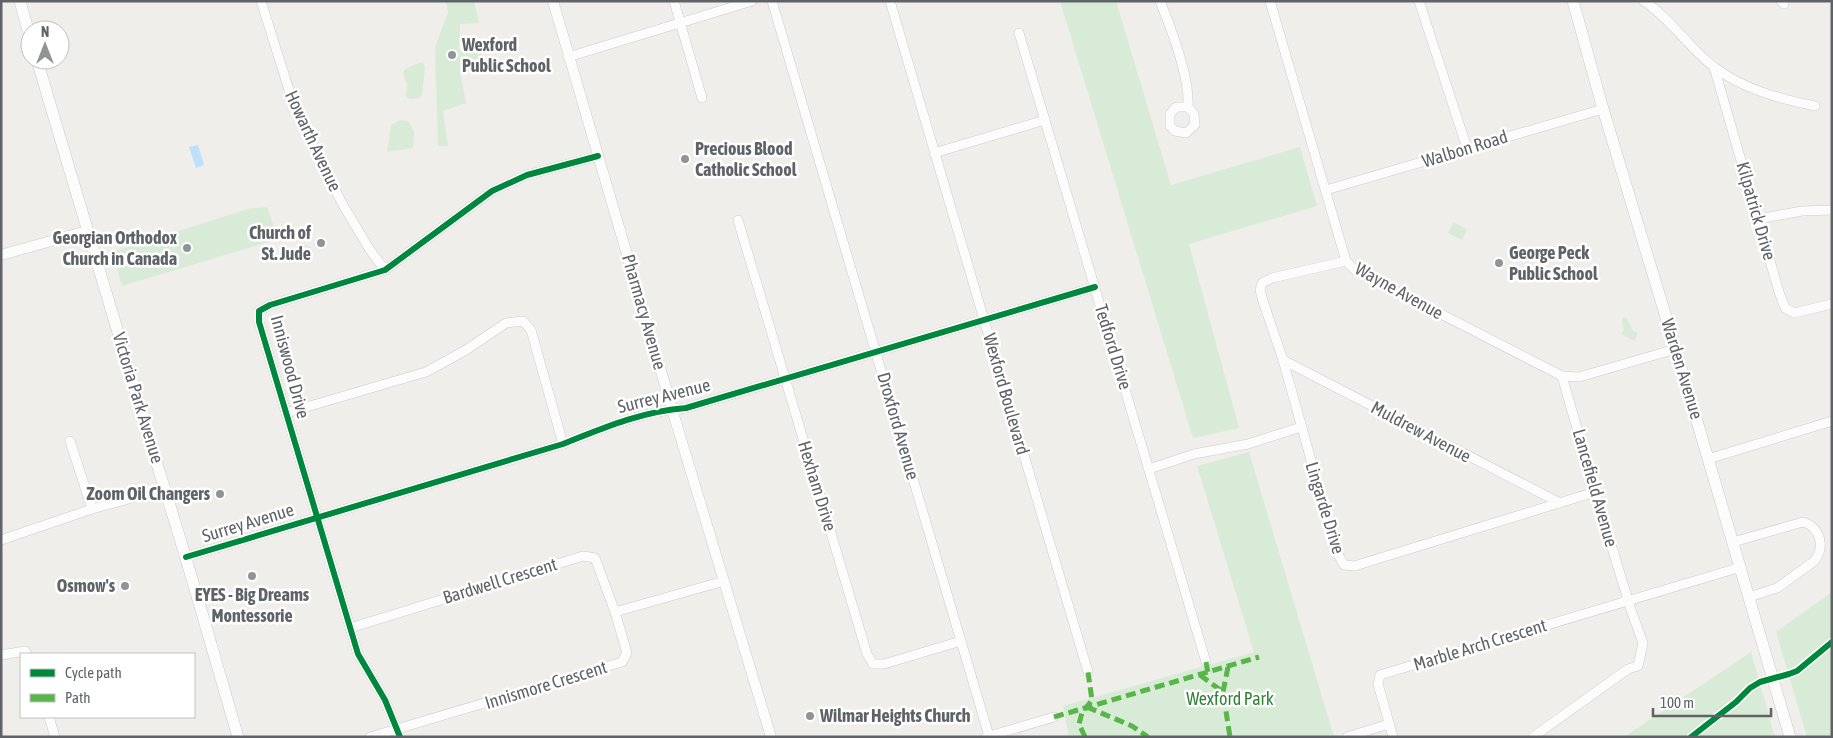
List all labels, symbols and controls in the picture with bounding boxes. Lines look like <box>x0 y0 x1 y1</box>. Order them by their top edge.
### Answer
north arrow <box>20 20 70 70</box>
text: N <box>41 24 49 40</box>
place label: Wexford Public School <box>461 34 551 76</box>
marker: Wexford Public School <box>446 49 458 61</box>
street label: Howarth Avenue <box>281 87 346 195</box>
street label: Walbon Road <box>1420 126 1510 171</box>
place label: Precious Blood Catholic School <box>695 138 797 180</box>
marker: Precious Blood Catholic School <box>679 153 691 165</box>
street label: Kilpatrick Drive <box>1732 159 1781 262</box>
place label: Church of St. Jude <box>249 222 312 264</box>
place label: Georgian Orthodox Church in Canada <box>53 227 178 269</box>
marker: Church of St. Jude <box>315 237 327 249</box>
marker: Georgian Orthodox Church in Canada <box>181 242 193 254</box>
place label: George Peck Public School <box>1509 242 1598 284</box>
street label: Pharmacy Avenue <box>618 252 671 372</box>
marker: George Peck Public School <box>1493 257 1505 269</box>
street label: Wayne Avenue <box>1352 258 1447 323</box>
street label: Tedford Drive <box>1091 302 1136 392</box>
street label: Inniswood Drive <box>267 313 314 421</box>
street label: Warden Avenue <box>1657 316 1708 422</box>
street label: Victoria Park Avenue <box>109 330 168 466</box>
street label: Wexford Boulevard <box>979 331 1034 457</box>
street label: Droxford Avenue <box>873 370 924 482</box>
street label: Surrey Avenue <box>615 374 712 417</box>
street label: Muldrew Avenue <box>1368 396 1475 467</box>
street label: Lancefield Avenue <box>1569 427 1622 549</box>
street label: Hexham Drive <box>794 438 841 533</box>
street label: Lingarde Drive <box>1302 459 1349 556</box>
place label: Zoom Oil Changers <box>87 483 211 504</box>
marker: Zoom Oil Changers <box>214 488 226 500</box>
street label: Surrey Avenue <box>200 499 296 546</box>
street label: Bardwell Crescent <box>440 553 559 608</box>
marker: EYES - Big Dreams Montessorie <box>246 570 258 582</box>
place label: Osmow's <box>57 575 116 596</box>
marker: Osmow's <box>119 580 131 592</box>
place label: EYES - Big Dreams Montessorie <box>195 584 310 626</box>
street label: Marble Arch Crescent <box>1411 614 1549 675</box>
legend <box>20 653 195 718</box>
street label: Innismore Crescent <box>482 656 609 713</box>
text: Cycle path <box>65 664 122 681</box>
scale bar <box>1653 686 1770 718</box>
park label: Wexford Park <box>1186 688 1274 709</box>
text: Path <box>65 689 91 706</box>
text: 100 m <box>1660 694 1694 711</box>
place label: Wilmar Heights Church <box>819 705 971 726</box>
marker: Wilmar Heights Church <box>804 710 816 722</box>

